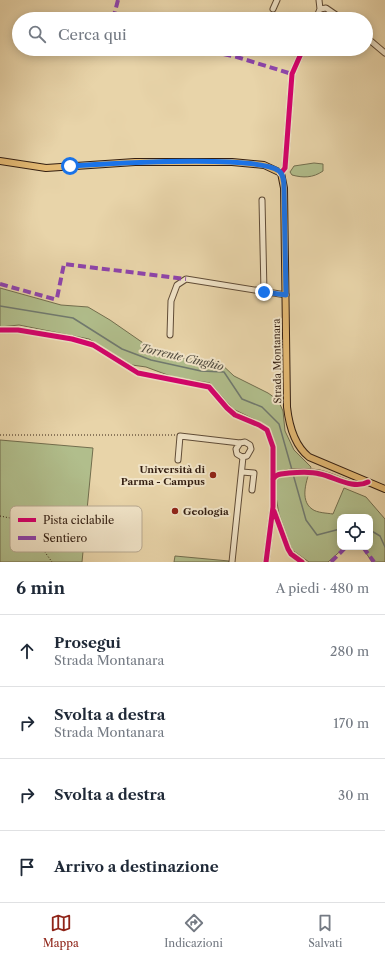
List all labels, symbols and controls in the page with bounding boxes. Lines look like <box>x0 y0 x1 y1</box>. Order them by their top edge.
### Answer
search box <box>12 12 373 56</box>
icon: search <box>26 23 48 45</box>
text: Cerca qui <box>58 25 127 44</box>
route start <box>61 157 79 175</box>
route end <box>255 283 273 301</box>
street label: Strada Montanara <box>270 318 284 404</box>
water label: Torrente Cinghio <box>139 341 225 373</box>
place label: Università di Parma - Campus <box>121 463 205 488</box>
marker: Università di Parma - Campus <box>208 470 218 480</box>
place label: Geologia <box>183 505 229 518</box>
legend <box>10 506 142 552</box>
marker: Geologia <box>170 506 180 516</box>
text: Pista ciclabile <box>43 513 114 527</box>
map controls <box>337 514 373 550</box>
button: locate <box>337 514 373 550</box>
text: Sentiero <box>43 531 88 545</box>
text: 6 min <box>16 578 65 598</box>
text: A piedi · 480 m <box>276 580 369 596</box>
text: Prosegui <box>54 633 121 652</box>
icon: ahead <box>16 640 38 662</box>
text: 280 m <box>330 643 369 659</box>
text: Strada Montanara <box>54 652 164 668</box>
text: Svolta a destra <box>54 705 165 724</box>
icon: right <box>16 712 38 734</box>
text: 170 m <box>333 715 369 731</box>
text: Strada Montanara <box>54 724 164 740</box>
icon: right <box>16 784 38 806</box>
text: Svolta a destra <box>54 785 165 804</box>
text: 30 m <box>338 787 369 803</box>
icon: arrive <box>16 856 38 878</box>
text: Arrivo a destinazione <box>54 857 219 876</box>
tab: Mappa <box>43 912 79 950</box>
tab: Indicazioni <box>164 912 223 950</box>
tab: Salvati <box>308 912 342 950</box>

